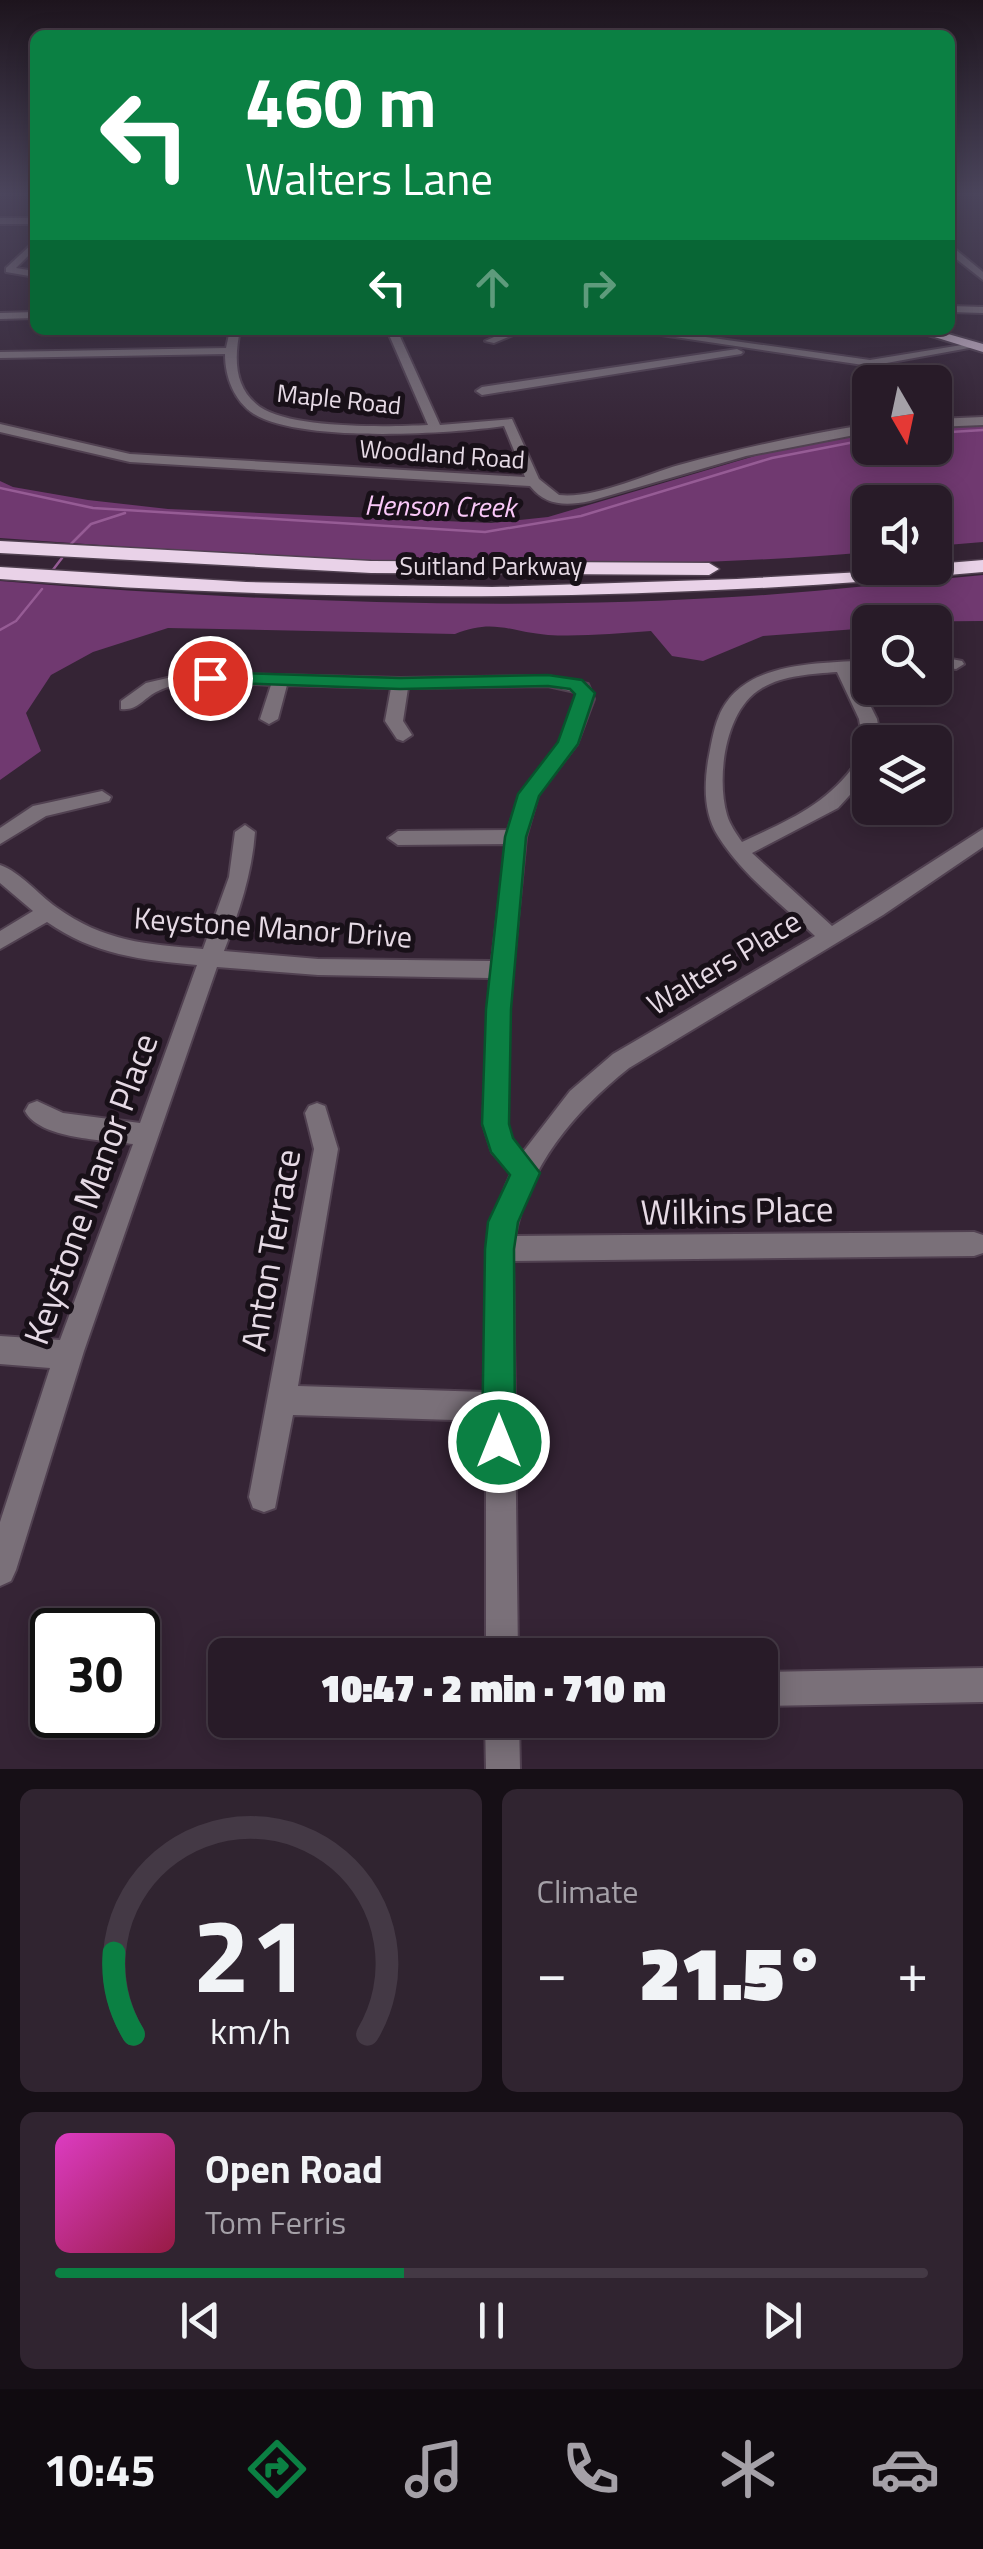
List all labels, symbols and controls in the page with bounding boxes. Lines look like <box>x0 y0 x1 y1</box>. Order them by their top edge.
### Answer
text: 460 m <box>245 48 437 154</box>
icon: left <box>80 70 210 200</box>
text: Walters Lane <box>245 144 493 212</box>
icon: left <box>360 260 415 315</box>
icon: ahead <box>465 260 520 315</box>
icon: right <box>570 260 625 315</box>
north arrow <box>852 365 952 465</box>
map controls <box>852 365 952 825</box>
street label: Maple Road <box>275 374 403 424</box>
street label: Woodland Road <box>358 429 526 479</box>
water label: Henson Creek <box>364 483 519 528</box>
button: sound <box>852 485 952 585</box>
street label: Suitland Parkway <box>400 547 582 585</box>
button: search <box>852 605 952 705</box>
pin <box>168 636 253 721</box>
icon: arrive <box>183 651 238 706</box>
button: layers <box>852 725 952 825</box>
street label: Keystone Manor Drive <box>132 894 414 960</box>
street label: Walters Place <box>638 898 809 1026</box>
street label: Keystone Manor Place <box>9 1025 171 1352</box>
street label: Anton Terrace <box>226 1145 314 1355</box>
street label: Wilkins Place <box>640 1181 834 1239</box>
position arrow <box>447 1390 551 1494</box>
speed limit sign: 30 <box>30 1608 160 1738</box>
text: 10:47 · 2 min · 710 m <box>320 1659 666 1717</box>
text: Climate <box>537 1867 638 1915</box>
text: 21 <box>193 1874 309 2032</box>
text: 21.5° <box>639 1915 825 2029</box>
text: − <box>537 1930 567 2013</box>
text: + <box>897 1930 928 2013</box>
text: km/h <box>210 2003 291 2058</box>
text: Open Road <box>205 2140 383 2198</box>
text: Tom Ferris <box>205 2198 346 2246</box>
icon: previous <box>173 2293 228 2348</box>
icon: pause <box>464 2293 519 2348</box>
icon: next <box>755 2293 810 2348</box>
icon: directions <box>242 2434 312 2504</box>
icon: music <box>399 2434 469 2504</box>
icon: phone <box>556 2434 626 2504</box>
icon: climate <box>713 2434 783 2504</box>
icon: car <box>870 2434 940 2504</box>
text: 10:45 <box>43 2435 156 2503</box>

